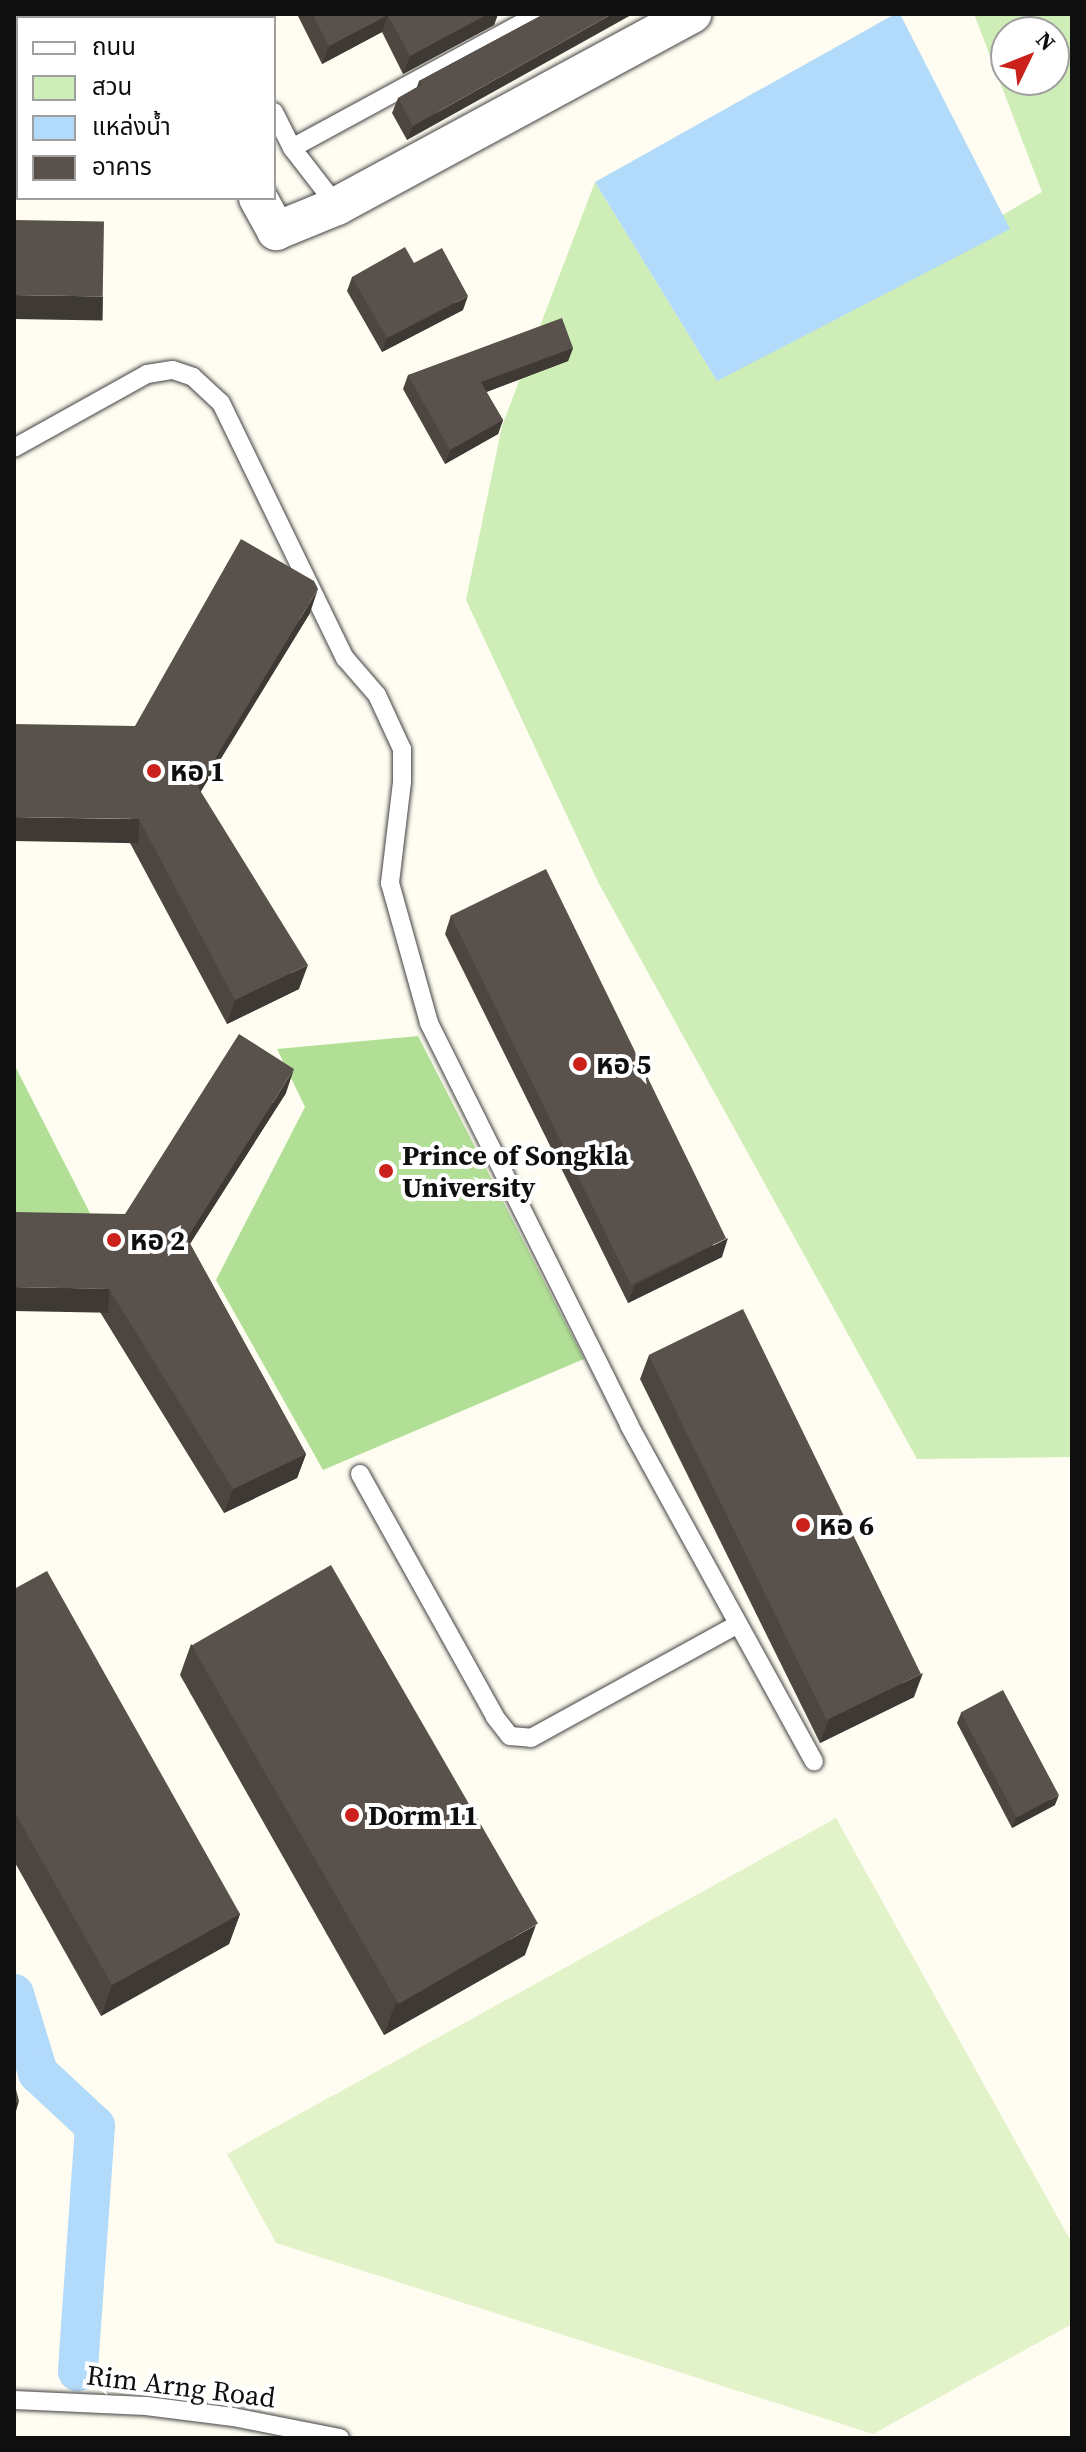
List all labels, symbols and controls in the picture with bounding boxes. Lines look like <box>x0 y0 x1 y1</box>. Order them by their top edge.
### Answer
legend <box>16 16 276 200</box>
north arrow <box>990 16 1070 96</box>
text: N <box>1030 25 1063 57</box>
text: ถนน <box>92 30 136 63</box>
text: สวน <box>92 70 132 103</box>
text: แหล่งน้ำ <box>92 110 171 143</box>
text: อาคาร <box>92 150 152 183</box>
place label: หอ 1 <box>170 754 225 788</box>
marker: หอ 1 <box>145 762 163 780</box>
place label: หอ 5 <box>596 1047 651 1081</box>
marker: หอ 5 <box>571 1055 589 1073</box>
place label: Prince of Songkla University <box>402 1138 629 1204</box>
marker: Prince of Songkla University <box>377 1162 395 1180</box>
place label: หอ 2 <box>130 1223 185 1257</box>
marker: หอ 2 <box>105 1231 123 1249</box>
place label: หอ 6 <box>819 1508 874 1542</box>
marker: หอ 6 <box>794 1516 812 1534</box>
place label: Dorm 11 <box>368 1798 478 1832</box>
marker: Dorm 11 <box>343 1806 361 1824</box>
street label: Rim Arng Road <box>85 2358 277 2414</box>

